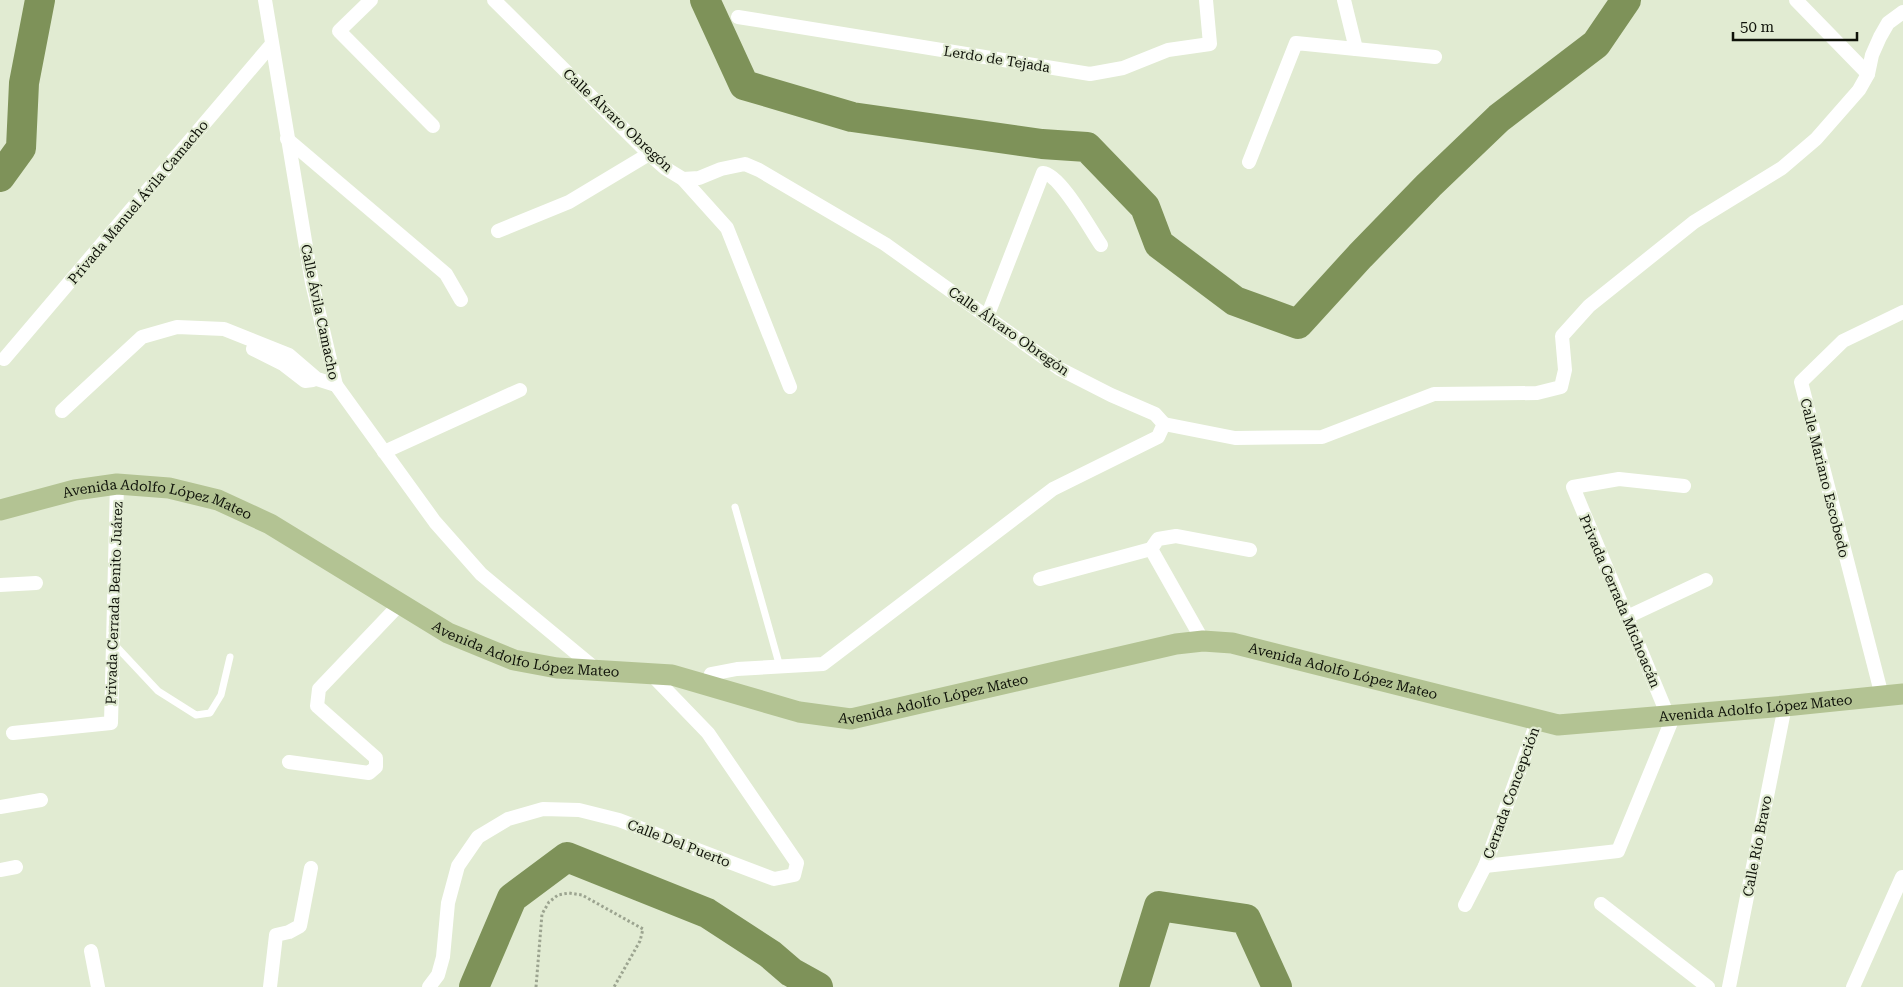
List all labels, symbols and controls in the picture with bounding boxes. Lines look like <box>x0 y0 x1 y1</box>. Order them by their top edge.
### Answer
scale bar <box>1733 10 1857 42</box>
text: 50 m <box>1740 18 1775 36</box>
street label: Lerdo de Tejada <box>943 43 1052 75</box>
street label: Calle Álvaro Obregón <box>560 65 676 175</box>
street label: Privada Manuel Ávila Camacho <box>65 117 211 287</box>
street label: Calle Ávila Camacho <box>298 243 342 381</box>
street label: Calle Álvaro Obregón <box>946 283 1072 379</box>
street label: Calle Mariano Escobedo <box>1797 397 1853 559</box>
street label: Avenida Adolfo López Mateo <box>61 476 254 523</box>
street label: Privada Cerrada Benito Juárez <box>102 501 126 705</box>
street label: Privada Cerrada Michoacán <box>1576 512 1664 690</box>
street label: Avenida Adolfo López Mateo <box>430 617 620 680</box>
street label: Avenida Adolfo López Mateo <box>1247 640 1439 702</box>
street label: Avenida Adolfo López Mateo <box>837 670 1030 728</box>
street label: Avenida Adolfo López Mateo <box>1658 691 1853 725</box>
street label: Cerrada Concepción <box>1480 725 1542 861</box>
street label: Calle Río Bravo <box>1739 794 1775 898</box>
street label: Calle Del Puerto <box>625 816 733 870</box>

